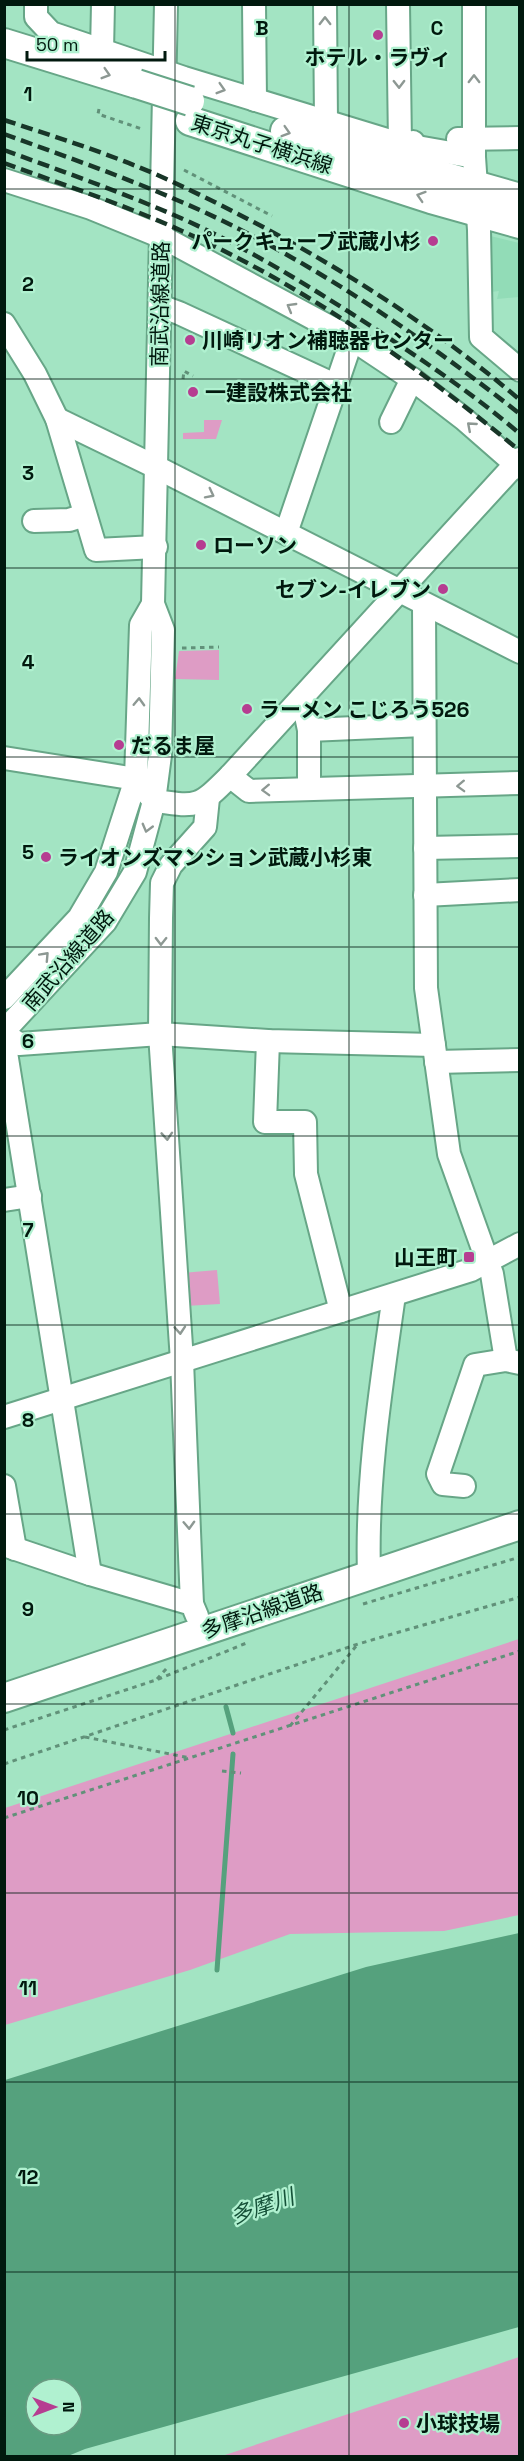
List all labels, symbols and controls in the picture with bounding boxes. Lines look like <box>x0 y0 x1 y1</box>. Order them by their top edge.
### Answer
text: B <box>255 15 269 41</box>
text: C <box>431 15 444 41</box>
one-way arrow <box>319 17 332 26</box>
scale bar <box>27 24 165 62</box>
marker: ホテル・ラヴィ <box>371 28 385 42</box>
text: 50 m <box>36 33 78 56</box>
place label: ホテル・ラヴィ <box>305 44 452 71</box>
one-way arrow <box>100 67 111 79</box>
one-way arrow <box>468 75 480 84</box>
one-way arrow <box>393 79 405 88</box>
text: 1 <box>23 81 33 107</box>
one-way arrow <box>215 82 226 94</box>
street label: 東京丸子横浜線 <box>188 108 336 180</box>
one-way arrow <box>280 125 291 137</box>
one-way arrow <box>416 191 427 203</box>
place label: パークキューブ武蔵小杉 <box>191 228 421 255</box>
marker: パークキューブ武蔵小杉 <box>426 234 440 248</box>
street label: 南武沿線道路 <box>145 241 175 367</box>
text: 2 <box>22 271 34 297</box>
one-way arrow <box>287 302 297 314</box>
place label: 川崎リオン補聴器センター <box>202 327 454 354</box>
marker: 川崎リオン補聴器センター <box>183 333 197 347</box>
place label: 一建設株式会社 <box>205 379 352 406</box>
marker: 一建設株式会社 <box>186 385 200 399</box>
one-way arrow <box>467 422 478 433</box>
text: 3 <box>22 460 34 486</box>
one-way arrow <box>203 487 214 498</box>
place label: ローソン <box>213 532 297 559</box>
marker: ローソン <box>194 538 208 552</box>
place label: セブン-イレブン <box>275 576 431 603</box>
marker: セブン-イレブン <box>436 582 450 596</box>
text: 4 <box>22 649 35 675</box>
place label: ラーメン こじろう526 <box>259 696 469 723</box>
one-way arrow <box>133 697 145 706</box>
marker: ラーメン こじろう526 <box>240 702 254 716</box>
place label: だるま屋 <box>131 732 215 759</box>
marker: だるま屋 <box>112 738 126 752</box>
one-way arrow <box>457 779 466 792</box>
one-way arrow <box>262 784 271 797</box>
one-way arrow <box>142 822 155 832</box>
text: 5 <box>22 839 34 865</box>
place label: ライオンズマンション武蔵小杉東 <box>58 844 373 871</box>
marker: ライオンズマンション武蔵小杉東 <box>39 850 53 864</box>
street label: 南武沿線道路 <box>16 904 120 1016</box>
one-way arrow <box>155 937 167 946</box>
one-way arrow <box>38 952 49 963</box>
text: 6 <box>22 1028 34 1054</box>
one-way arrow <box>160 1131 173 1140</box>
text: 7 <box>22 1217 34 1243</box>
place label: 山王町 <box>394 1244 457 1271</box>
marker: 山王町 <box>462 1250 476 1264</box>
one-way arrow <box>173 1326 186 1335</box>
text: 8 <box>22 1407 34 1433</box>
one-way arrow <box>182 1521 195 1530</box>
street label: 多摩沿線道路 <box>198 1578 326 1644</box>
text: 9 <box>22 1596 34 1622</box>
text: 10 <box>17 1785 39 1811</box>
text: 11 <box>19 1975 37 2001</box>
text: 12 <box>18 2164 39 2190</box>
water label: 多摩川 <box>226 2181 300 2230</box>
north arrow <box>24 2377 84 2437</box>
text: N <box>58 2402 79 2412</box>
place label: 小球技場 <box>416 2410 500 2437</box>
marker: 小球技場 <box>397 2416 411 2430</box>

